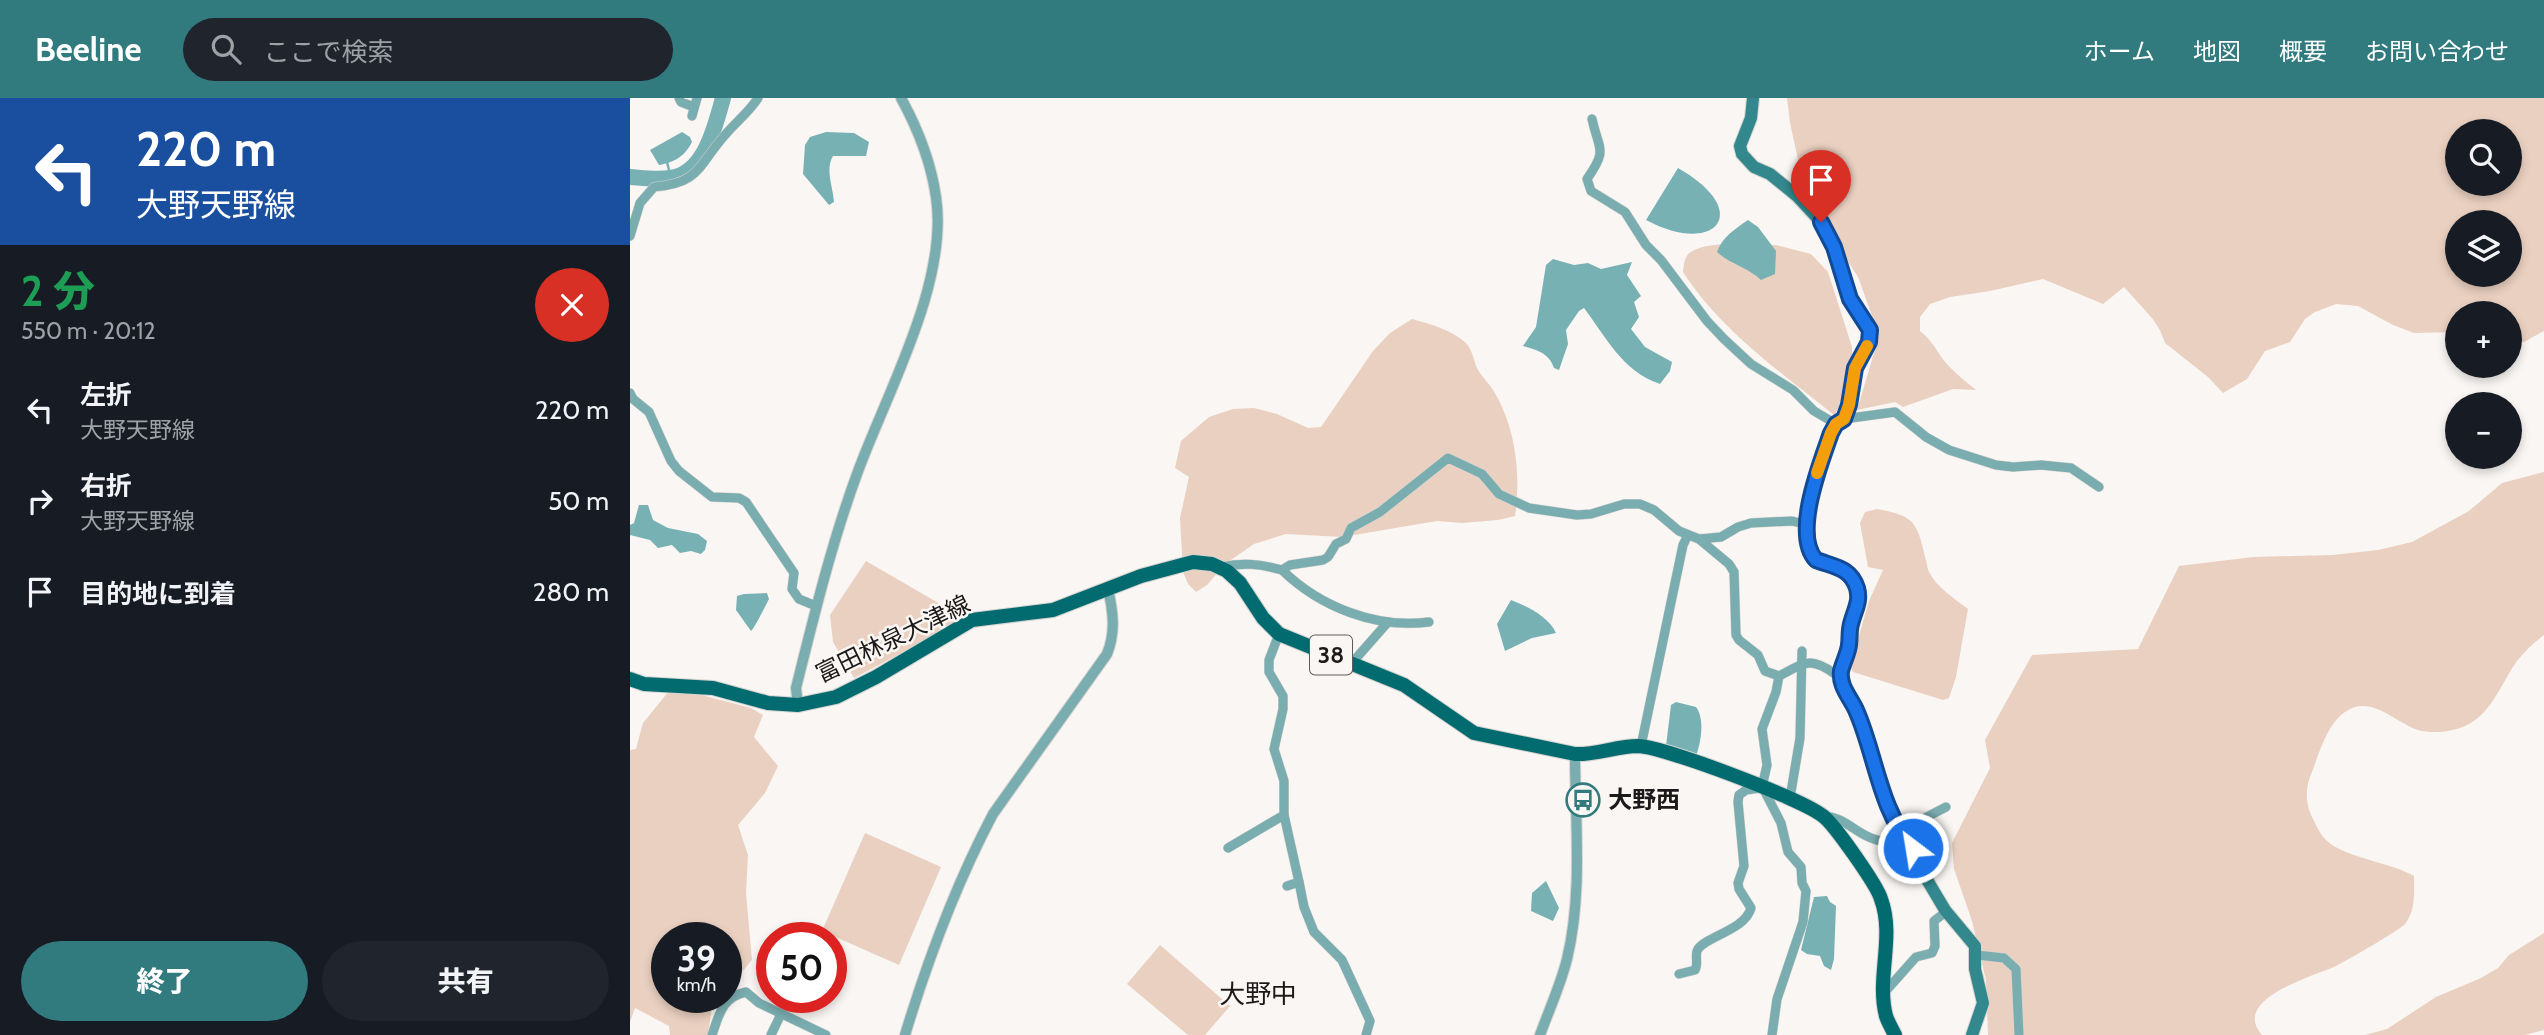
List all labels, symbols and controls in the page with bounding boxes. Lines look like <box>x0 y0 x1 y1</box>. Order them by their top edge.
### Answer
search box <box>183 18 673 81</box>
text: Beeline <box>35 29 141 69</box>
icon: search <box>207 30 245 68</box>
text: ここで検索 <box>263 36 393 68</box>
text: ホーム <box>2084 37 2155 66</box>
text: 地図 <box>2193 37 2241 66</box>
text: 概要 <box>2279 37 2327 66</box>
text: お問い合わせ <box>2365 37 2509 66</box>
text: 220 m <box>136 119 276 178</box>
map controls <box>2445 119 2522 469</box>
button: search <box>2445 119 2522 196</box>
icon: left <box>21 126 112 217</box>
pin <box>1791 150 1851 222</box>
icon: arrive <box>1802 161 1840 199</box>
text: 大野天野線 <box>136 185 296 224</box>
button: layers <box>2445 210 2522 287</box>
text: 2 分 <box>21 265 95 317</box>
button: close <box>535 268 609 342</box>
button: + <box>2445 301 2522 378</box>
text: 550 m · 20:12 <box>21 317 156 345</box>
text: 左折 <box>80 379 132 411</box>
icon: left <box>21 391 59 429</box>
button: − <box>2445 392 2522 469</box>
text: 220 m <box>535 394 609 426</box>
text: 大野天野線 <box>80 416 195 444</box>
text: 右折 <box>80 470 132 502</box>
icon: right <box>21 482 59 520</box>
text: 50 m <box>548 485 609 517</box>
text: 大野天野線 <box>80 507 195 535</box>
icon: arrive <box>21 573 59 611</box>
text: 280 m <box>533 576 609 608</box>
text: 目的地に到着 <box>80 578 236 610</box>
street label: 富田林泉大津線 <box>811 589 975 688</box>
road number: 38 <box>1310 636 1352 674</box>
bus stop icon: 大野西 <box>1564 781 1602 819</box>
place label: 大野西 <box>1608 785 1680 814</box>
position arrow <box>1876 811 1950 885</box>
speed limit sign: 50 <box>756 922 847 1013</box>
text: 39 <box>677 937 716 980</box>
button: 終了 <box>21 941 308 1021</box>
button: 共有 <box>322 941 609 1021</box>
text: km/h <box>677 974 716 996</box>
district label: 大野中 <box>1219 978 1297 1010</box>

